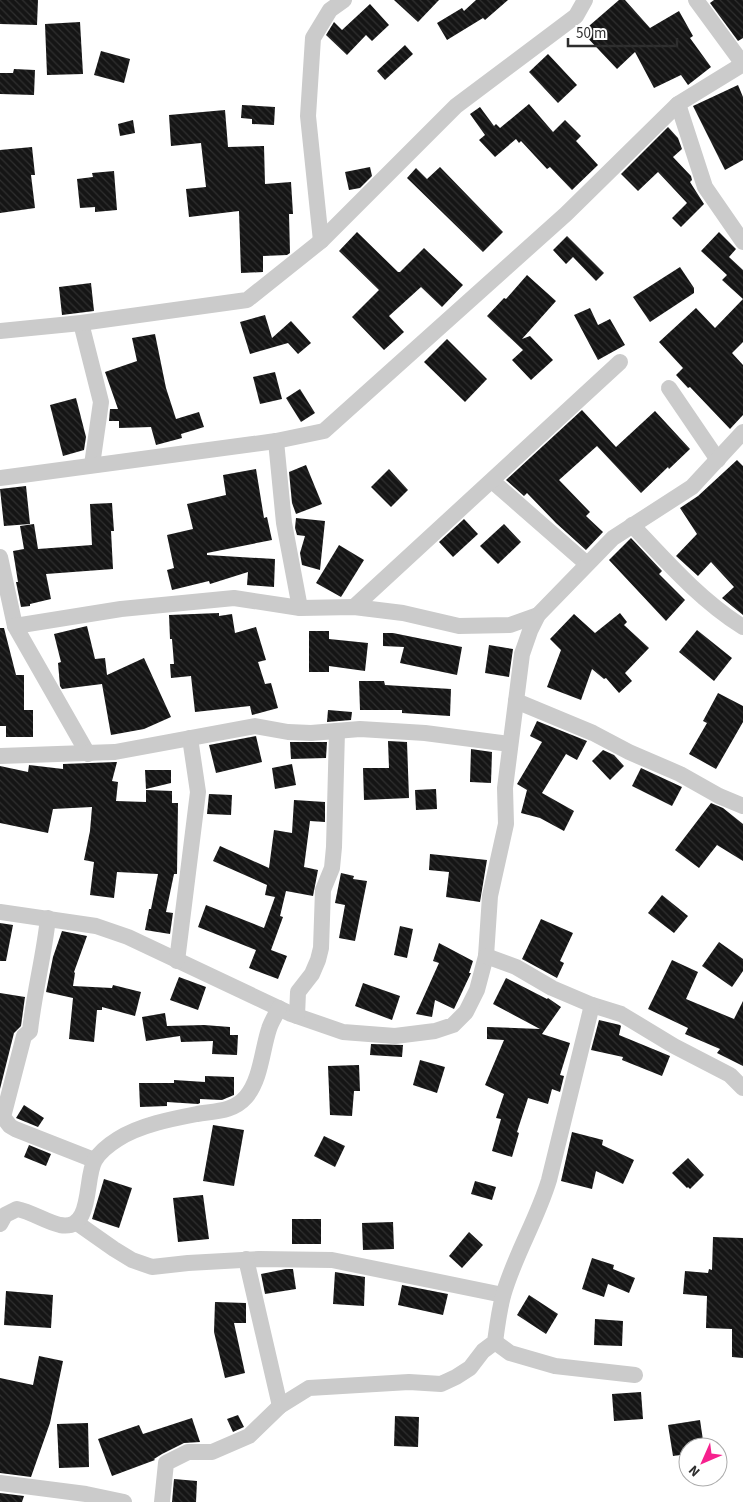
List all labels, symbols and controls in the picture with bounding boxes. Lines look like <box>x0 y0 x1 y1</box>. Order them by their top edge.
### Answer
scale bar <box>568 15 677 47</box>
text: 50 m <box>576 23 606 44</box>
north arrow <box>678 1437 728 1487</box>
text: N <box>684 1460 705 1481</box>

